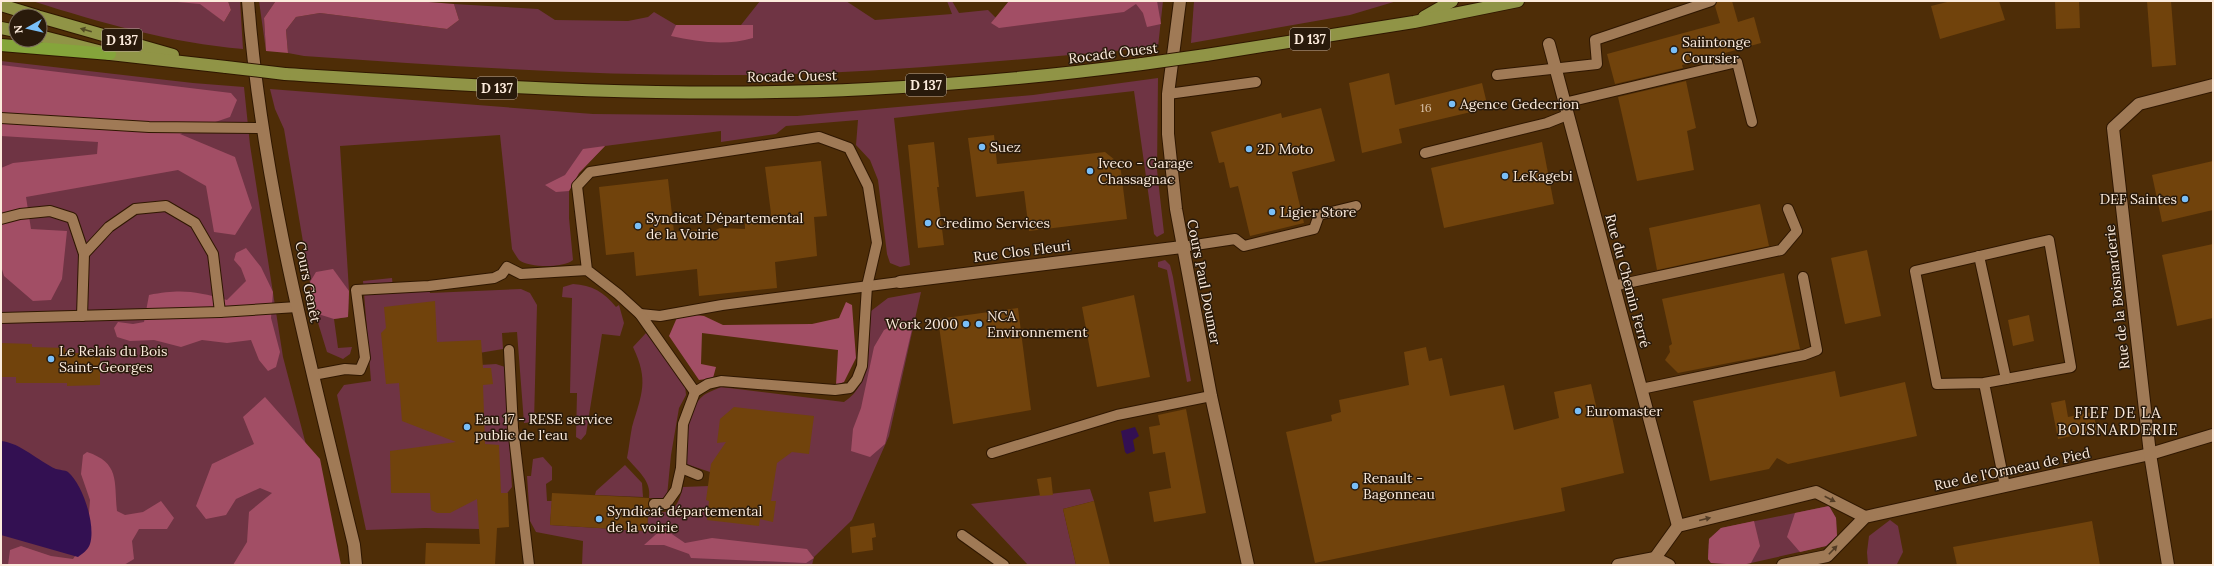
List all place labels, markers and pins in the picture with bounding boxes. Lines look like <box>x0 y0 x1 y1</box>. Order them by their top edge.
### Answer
place label: Saiintonge Coursier <box>1682 33 1751 67</box>
marker: Saiintonge Coursier <box>1669 45 1679 55</box>
place label: Agence Gedecrion <box>1459 95 1580 113</box>
marker: Agence Gedecrion <box>1447 99 1457 109</box>
place label: Suez <box>990 138 1021 156</box>
place label: 2D Moto <box>1257 140 1313 158</box>
marker: Suez <box>977 142 987 152</box>
marker: 2D Moto <box>1244 144 1254 154</box>
place label: Iveco - Garage Chassagnac <box>1098 154 1193 188</box>
marker: Iveco - Garage Chassagnac <box>1085 166 1095 176</box>
place label: LeKagebi <box>1513 167 1573 185</box>
marker: LeKagebi <box>1500 171 1510 181</box>
place label: DEF Saintes <box>2100 190 2177 208</box>
marker: DEF Saintes <box>2180 194 2190 204</box>
place label: Ligier Store <box>1280 203 1357 221</box>
marker: Ligier Store <box>1267 207 1277 217</box>
place label: Syndicat Départemental de la Voirie <box>646 209 804 243</box>
place label: Credimo Services <box>936 214 1050 232</box>
marker: Credimo Services <box>923 218 933 228</box>
marker: Syndicat Départemental de la Voirie <box>633 221 643 231</box>
place label: NCA Environnement <box>987 307 1088 341</box>
place label: Work 2000 <box>886 315 958 333</box>
marker: Work 2000 <box>961 319 971 329</box>
marker: NCA Environnement <box>974 319 984 329</box>
place label: Le Relais du Bois Saint-Georges <box>59 342 168 376</box>
marker: Le Relais du Bois Saint-Georges <box>46 354 56 364</box>
place label: Euromaster <box>1586 402 1662 420</box>
marker: Euromaster <box>1573 406 1583 416</box>
place label: Eau 17 - RESE service public de l'eau <box>475 410 613 444</box>
marker: Eau 17 - RESE service public de l'eau <box>462 422 472 432</box>
place label: Renault - Bagonneau <box>1363 469 1435 503</box>
marker: Renault - Bagonneau <box>1350 481 1360 491</box>
place label: Syndicat départemental de la voirie <box>607 502 763 536</box>
marker: Syndicat départemental de la voirie <box>594 514 604 524</box>

